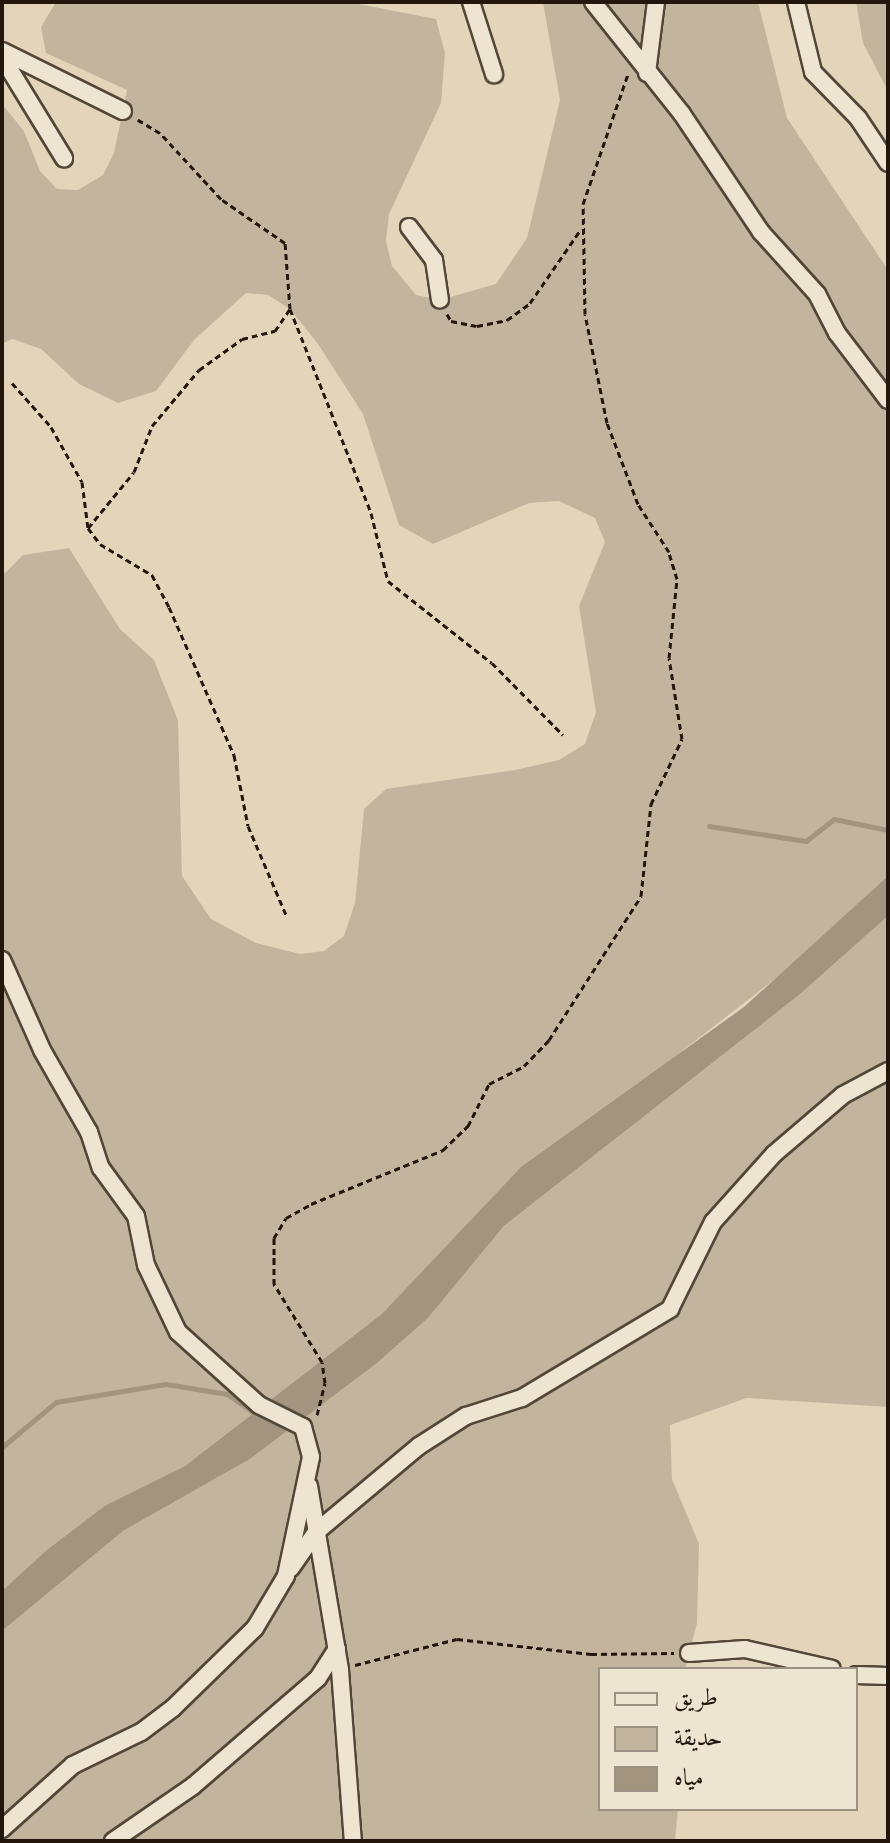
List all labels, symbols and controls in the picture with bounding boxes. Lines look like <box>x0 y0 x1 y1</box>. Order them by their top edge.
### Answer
legend <box>598 1667 858 1811</box>
text: طريق <box>674 1682 718 1716</box>
text: حديقة <box>674 1722 723 1756</box>
text: مياه <box>674 1762 704 1796</box>

